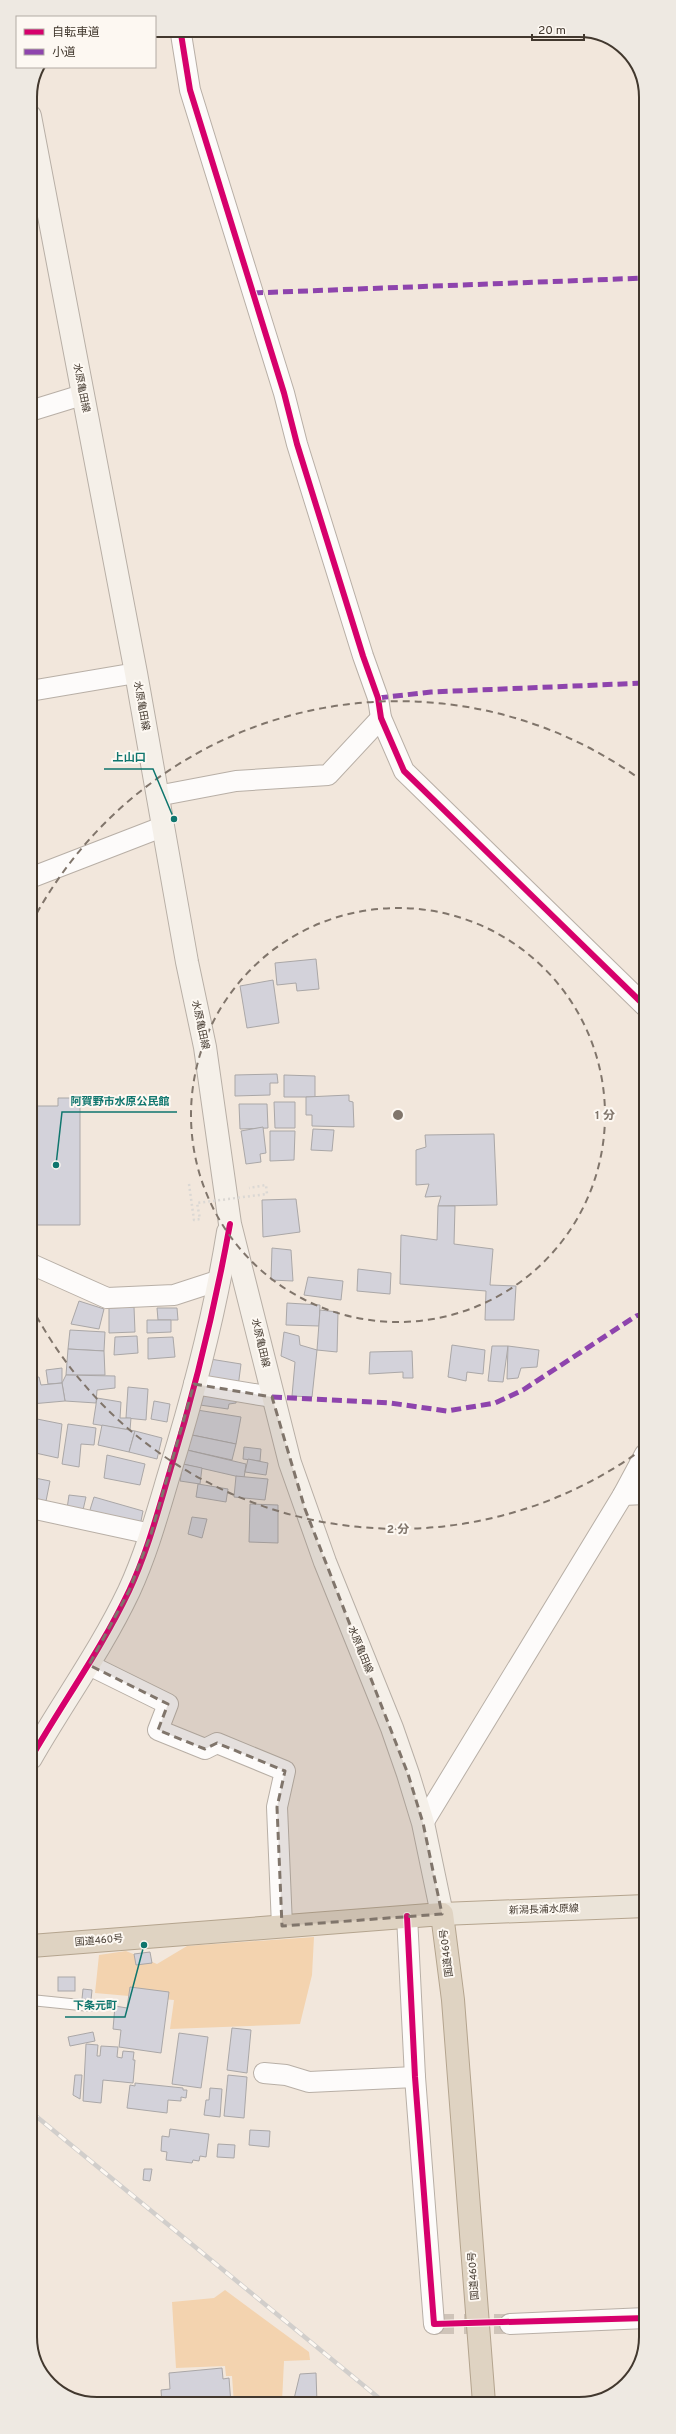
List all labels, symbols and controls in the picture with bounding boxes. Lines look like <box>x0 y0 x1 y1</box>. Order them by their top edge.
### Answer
legend <box>16 16 156 68</box>
scale bar <box>532 16 584 42</box>
text: 20 m <box>538 23 566 39</box>
text: 自転車道 <box>52 25 100 41</box>
text: 小道 <box>52 45 76 61</box>
street label: 水原亀田線 <box>70 362 92 414</box>
street label: 水原亀田線 <box>130 680 152 732</box>
callout: 上山口 <box>104 746 153 769</box>
text: 上山口 <box>113 751 146 765</box>
street label: 水原亀田線 <box>188 999 212 1051</box>
callout: 阿賀野市水原公民館 <box>62 1089 177 1112</box>
text: 阿賀野市水原公民館 <box>71 1095 170 1109</box>
centre of rings <box>391 1108 405 1122</box>
text: 1 分 <box>595 1108 615 1124</box>
street label: 水原亀田線 <box>248 1317 272 1369</box>
text: 2 分 <box>387 1522 409 1538</box>
street label: 水原亀田線 <box>345 1624 375 1676</box>
street label: 新潟長浦水原線 <box>509 1902 579 1918</box>
street label: 国道460号 <box>438 1928 456 1978</box>
street label: 国道460号 <box>74 1932 124 1950</box>
callout: 下条元町 <box>65 1994 125 2017</box>
text: 下条元町 <box>73 1999 117 2013</box>
street label: 国道460号 <box>466 2251 482 2301</box>

